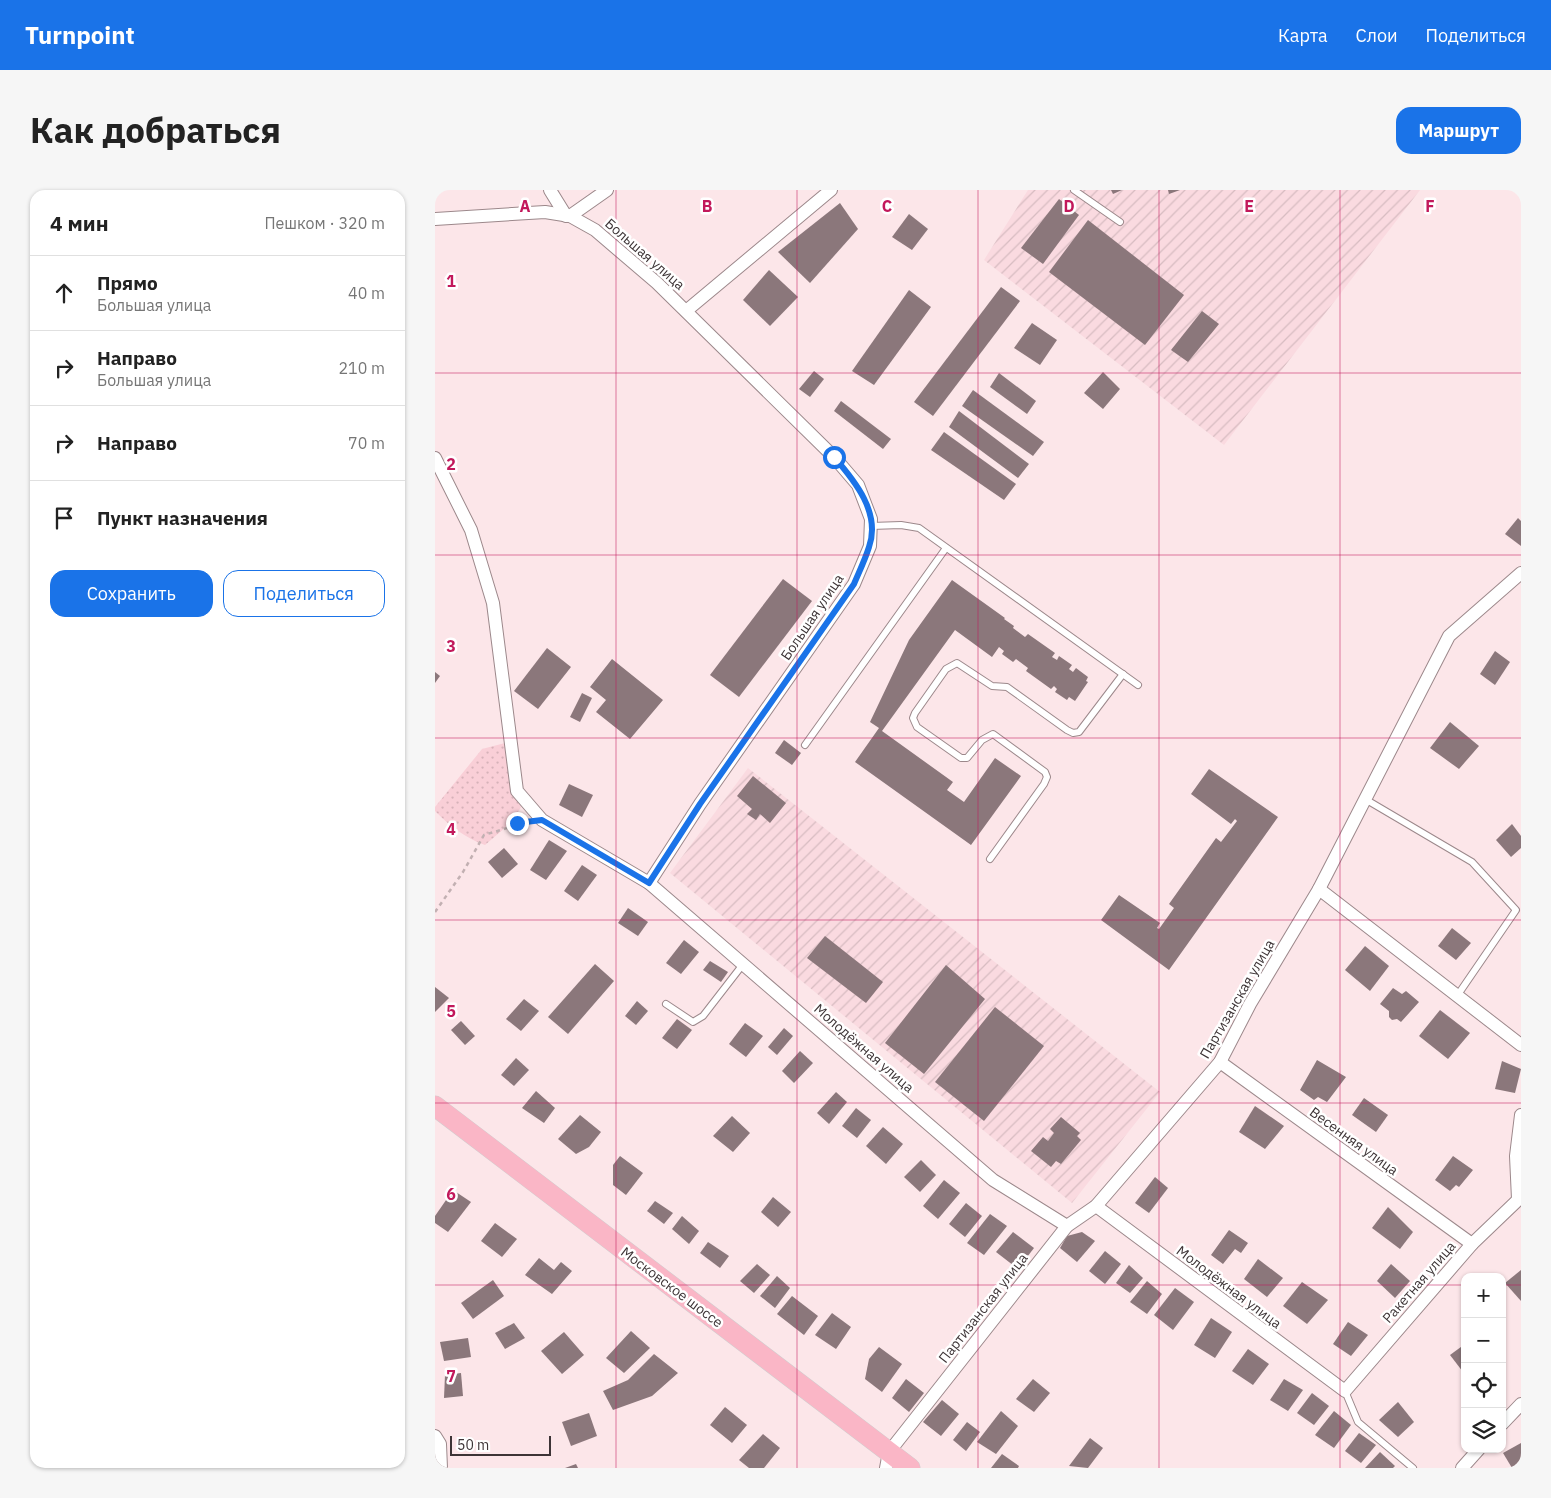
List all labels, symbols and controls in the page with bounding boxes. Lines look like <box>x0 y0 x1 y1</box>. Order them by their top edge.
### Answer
text: Turnpoint <box>25 19 135 51</box>
text: Карта <box>1278 24 1328 47</box>
text: Слои <box>1356 24 1398 47</box>
text: Поделиться <box>1426 24 1526 47</box>
text: Как добраться <box>30 107 281 153</box>
button: Маршрут <box>1396 107 1521 154</box>
text: A <box>520 196 531 216</box>
text: B <box>702 196 713 216</box>
text: C <box>882 196 892 216</box>
text: D <box>1063 196 1075 216</box>
text: E <box>1244 196 1254 216</box>
text: F <box>1425 196 1435 216</box>
text: 4 мин <box>50 209 109 237</box>
text: Пешком · 320 m <box>264 213 385 233</box>
street label: Большая улица <box>601 214 689 294</box>
text: Прямо <box>97 271 158 295</box>
text: 1 <box>446 271 456 291</box>
icon: ahead <box>50 279 78 307</box>
text: 40 m <box>348 283 385 303</box>
text: Большая улица <box>97 295 211 315</box>
text: Направо <box>97 346 177 370</box>
icon: right <box>50 354 78 382</box>
text: 210 m <box>338 358 385 378</box>
text: Большая улица <box>97 370 211 390</box>
icon: right <box>50 429 78 457</box>
text: Направо <box>97 431 177 455</box>
text: 70 m <box>348 433 385 453</box>
route start <box>823 446 846 469</box>
text: 2 <box>446 454 456 474</box>
icon: arrive <box>50 504 78 532</box>
text: Пункт назначения <box>97 506 268 530</box>
button: Сохранить <box>50 570 213 617</box>
button: Поделиться <box>223 570 385 617</box>
street label: Большая улица <box>777 570 848 664</box>
text: 3 <box>446 636 456 656</box>
route end <box>506 812 529 835</box>
text: 4 <box>446 819 456 839</box>
street label: Партизанская улица <box>1196 936 1279 1062</box>
street label: Молодёжная улица <box>810 1000 918 1097</box>
text: 5 <box>446 1001 456 1021</box>
street label: Весенняя улица <box>1306 1103 1402 1179</box>
text: 6 <box>446 1184 456 1204</box>
street label: Ракетная улица <box>1379 1237 1460 1327</box>
street label: Молодёжная улица <box>1173 1242 1285 1333</box>
street label: Московское шоссе <box>617 1243 727 1331</box>
street label: Партизанская улица <box>935 1249 1032 1366</box>
map controls <box>1461 1273 1506 1453</box>
button: + <box>1461 1273 1506 1318</box>
button: − <box>1461 1318 1506 1363</box>
button: locate <box>1461 1363 1506 1408</box>
text: 7 <box>446 1366 456 1386</box>
button: layers <box>1461 1408 1506 1453</box>
scale bar <box>450 1433 551 1456</box>
text: 50 m <box>457 1436 489 1454</box>

